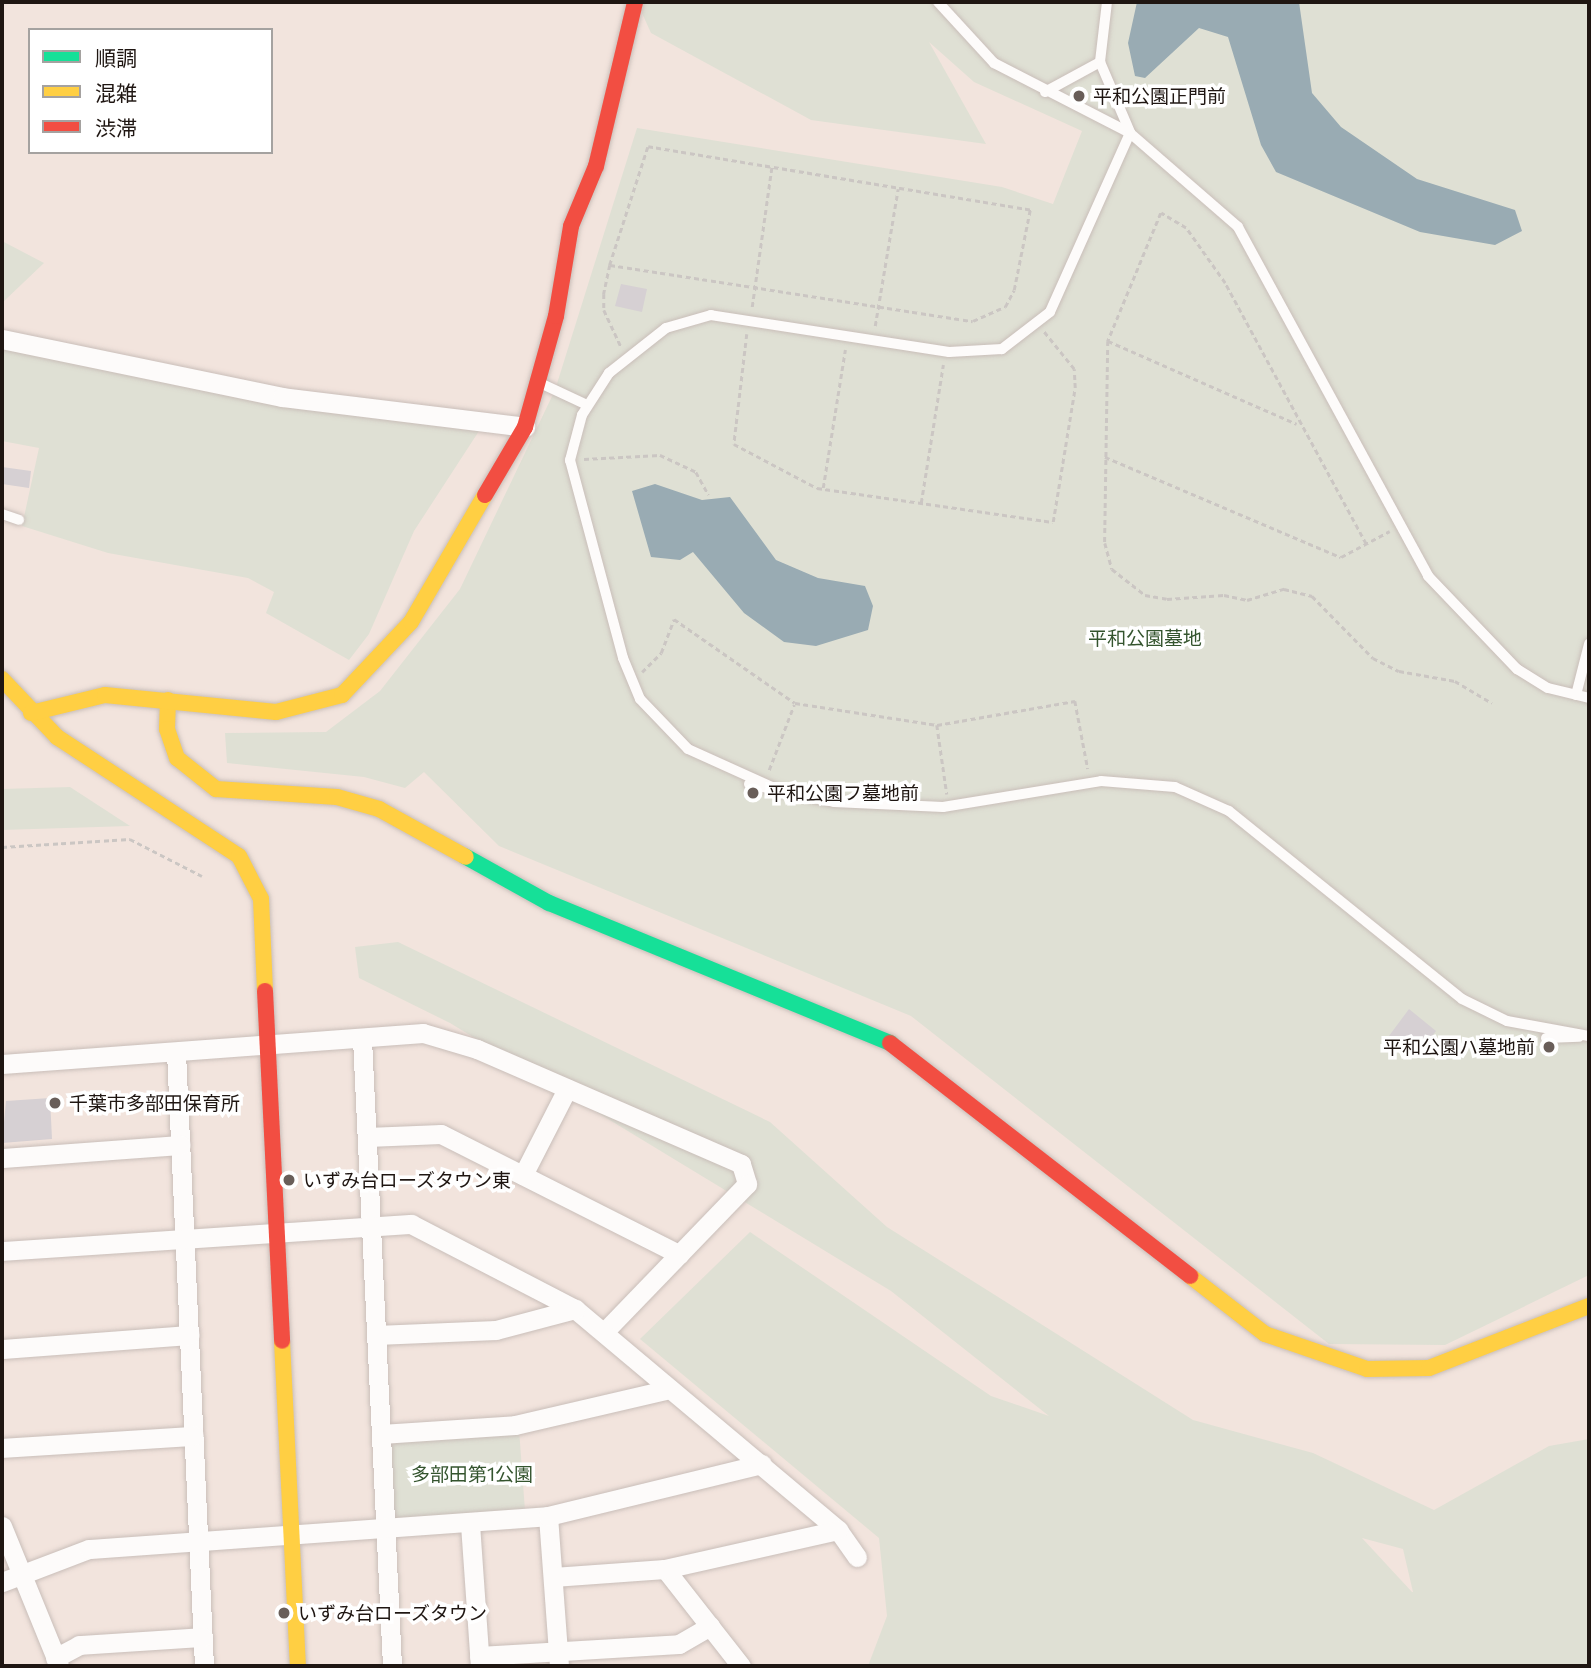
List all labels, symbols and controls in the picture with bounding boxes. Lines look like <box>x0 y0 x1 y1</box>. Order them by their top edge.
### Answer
legend <box>28 28 273 154</box>
text: 順調 <box>95 45 137 70</box>
text: 混雑 <box>95 80 137 105</box>
place label: 平和公園正門前 <box>1093 85 1226 107</box>
marker: 平和公園正門前 <box>1071 88 1087 104</box>
text: 渋滞 <box>95 115 137 140</box>
park label: 平和公園墓地 <box>1088 627 1202 649</box>
place label: 平和公園フ墓地前 <box>767 782 919 804</box>
marker: 平和公園フ墓地前 <box>745 785 761 801</box>
place label: 平和公園ハ墓地前 <box>1383 1036 1535 1058</box>
marker: 平和公園ハ墓地前 <box>1541 1039 1557 1055</box>
place label: 千葉市多部田保育所 <box>69 1092 240 1114</box>
marker: 千葉市多部田保育所 <box>47 1095 63 1111</box>
place label: いずみ台ローズタウン東 <box>303 1169 512 1191</box>
marker: いずみ台ローズタウン東 <box>281 1172 297 1188</box>
park label: 多部田第1公園 <box>411 1463 533 1485</box>
place label: いずみ台ローズタウン <box>298 1602 488 1624</box>
marker: いずみ台ローズタウン <box>276 1605 292 1621</box>

